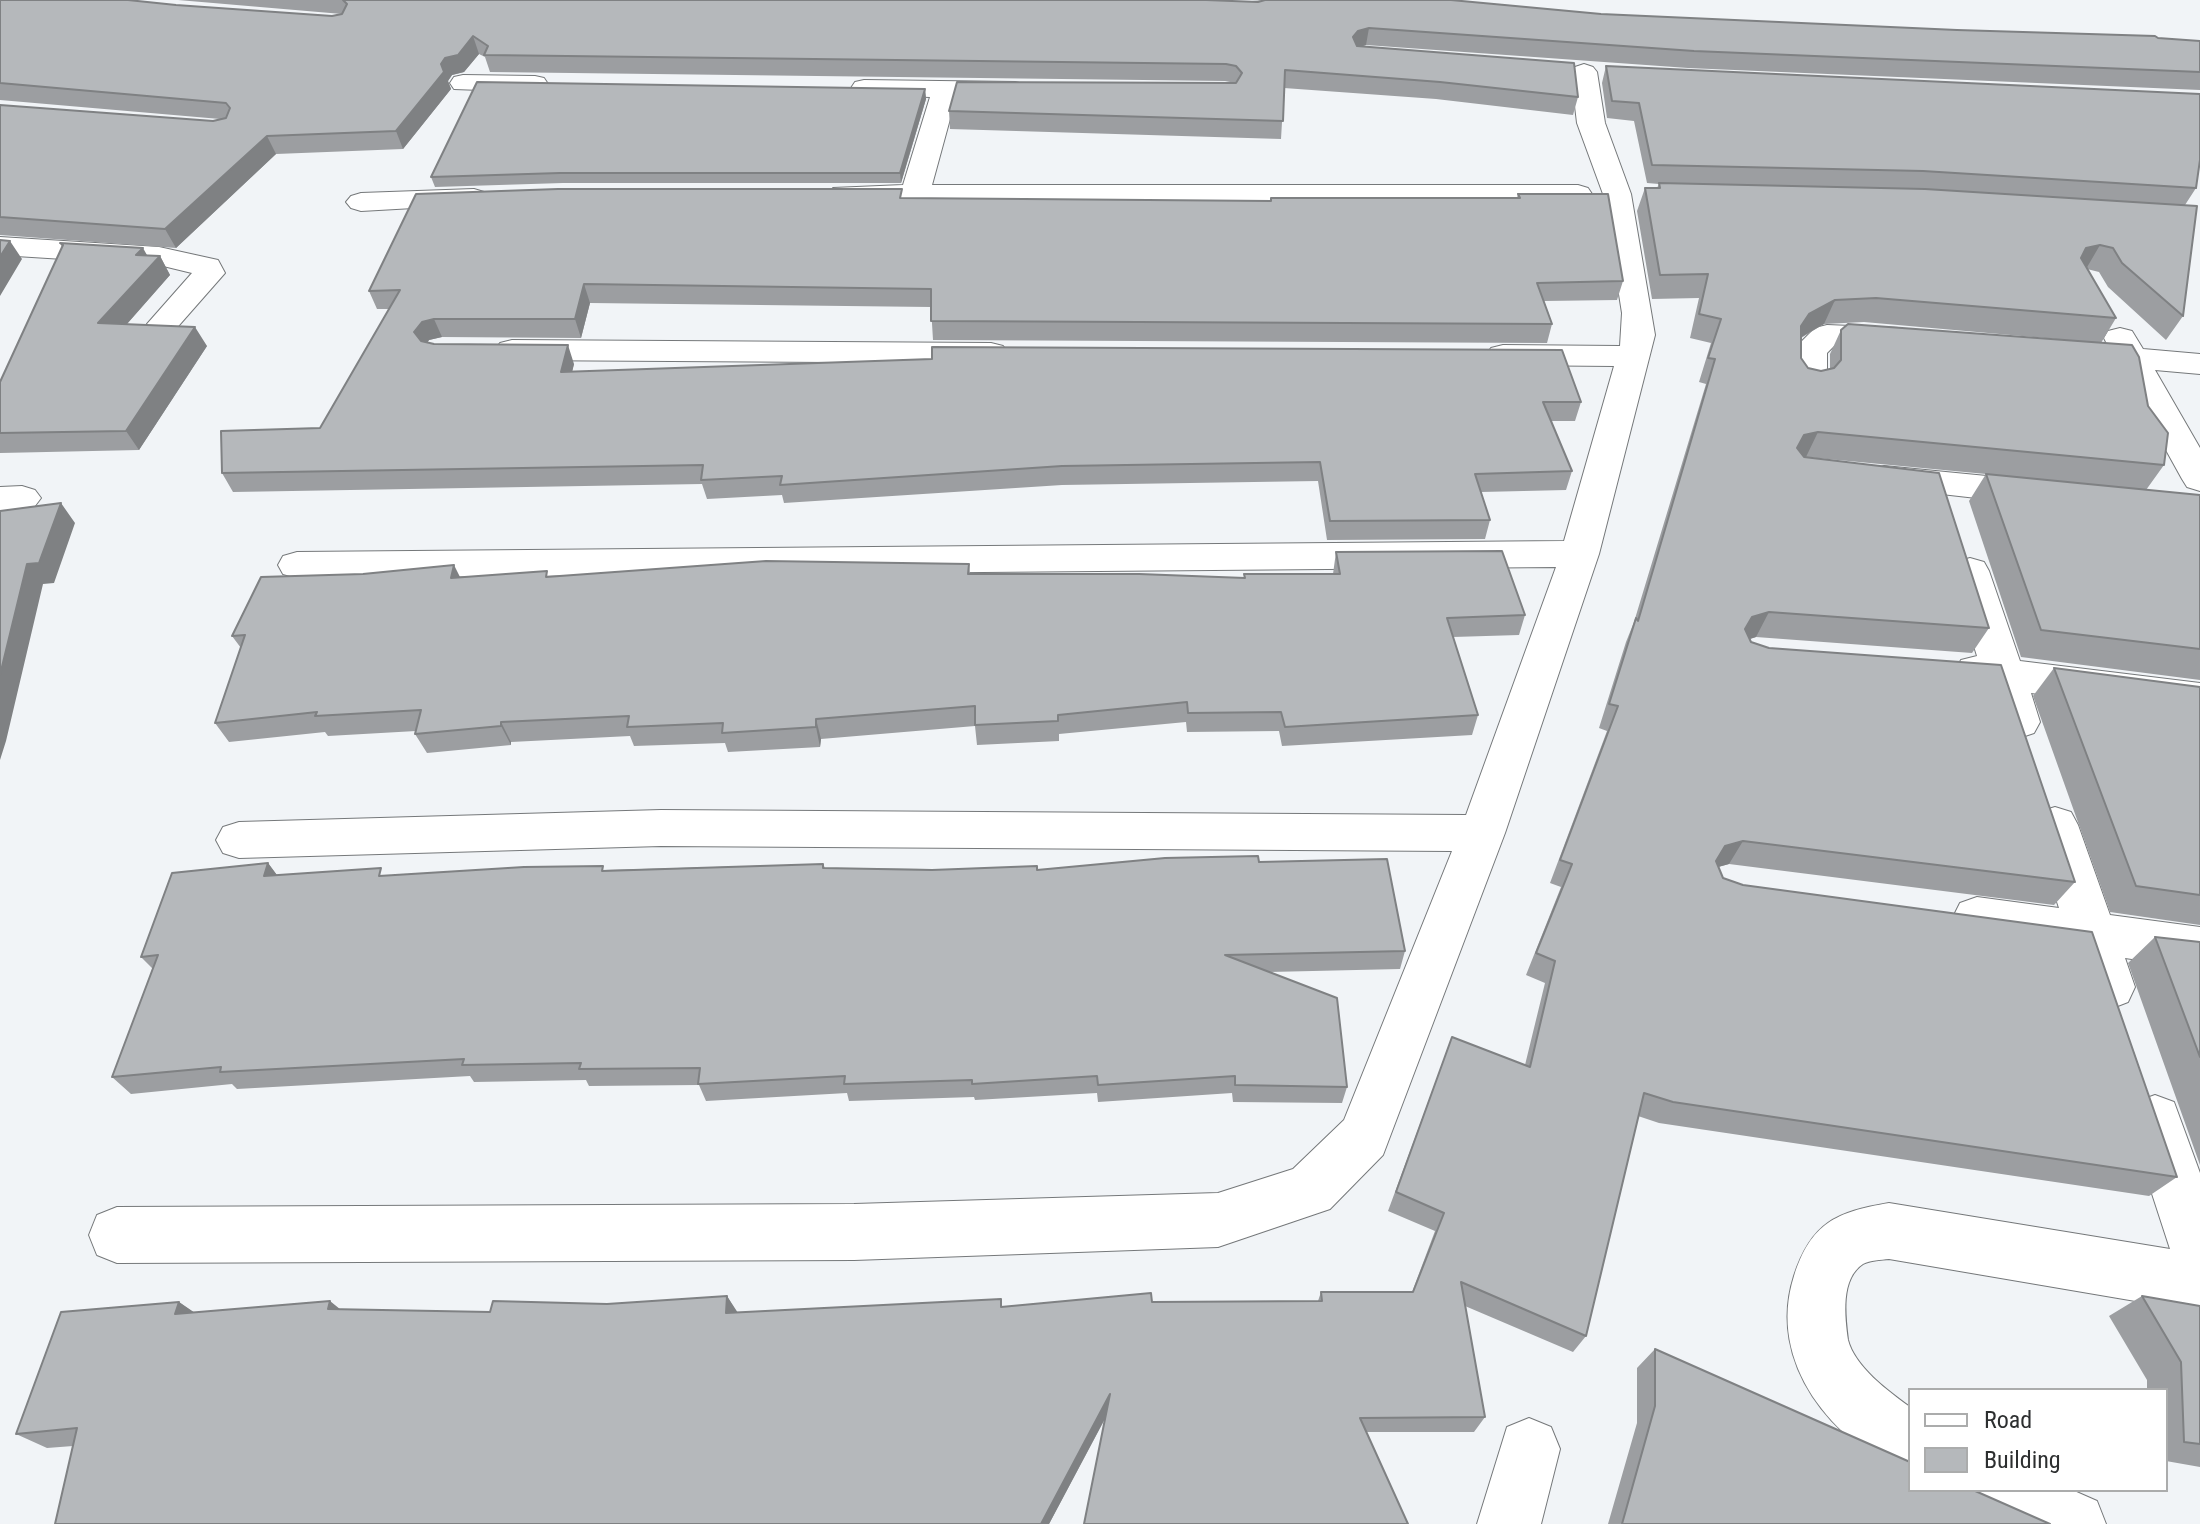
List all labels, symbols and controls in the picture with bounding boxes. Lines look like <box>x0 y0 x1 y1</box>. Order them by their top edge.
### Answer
legend <box>1908 1388 2168 1492</box>
text: Road <box>1984 1406 2032 1434</box>
text: Building <box>1984 1446 2061 1474</box>

